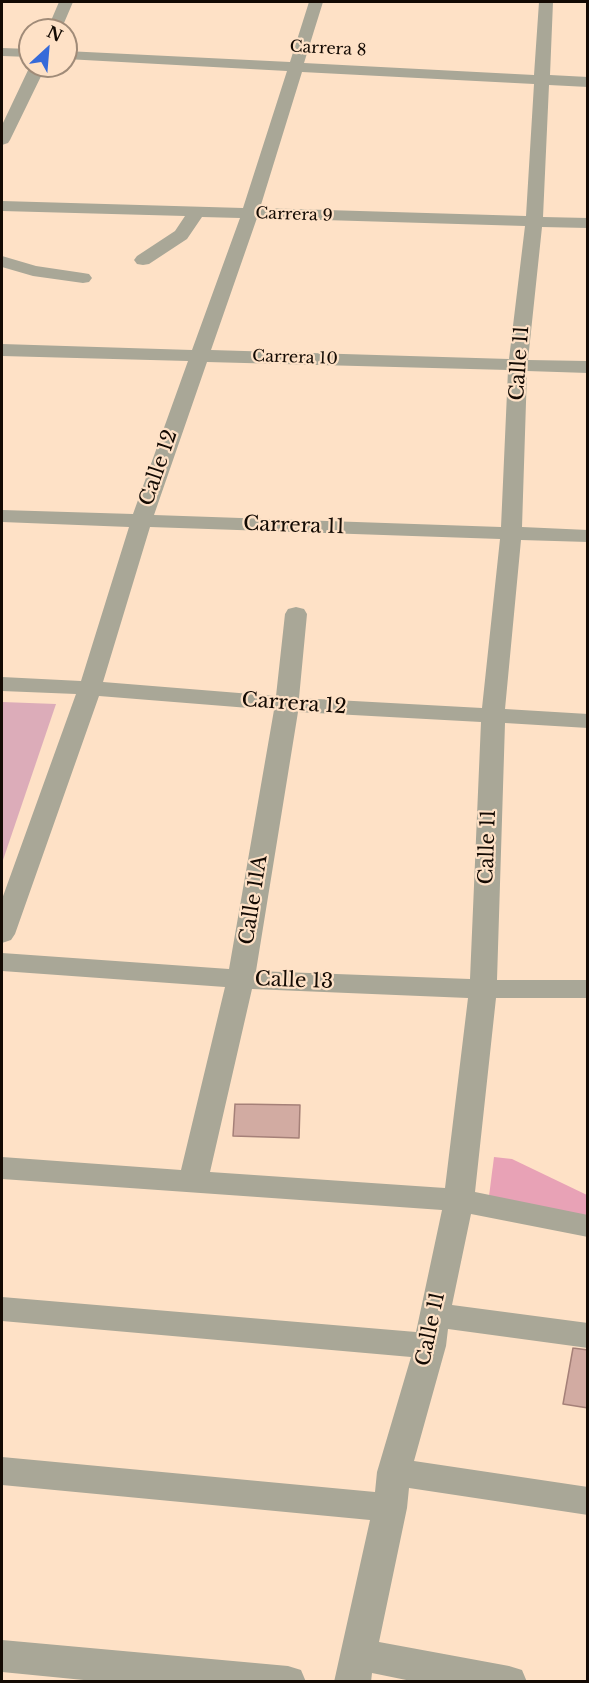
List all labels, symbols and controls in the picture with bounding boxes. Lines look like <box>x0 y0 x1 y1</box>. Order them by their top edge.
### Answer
north arrow <box>18 18 78 78</box>
text: N <box>44 21 66 46</box>
street label: Carrera 8 <box>289 37 367 61</box>
street label: Carrera 9 <box>255 204 333 226</box>
street label: Calle 11 <box>505 325 535 401</box>
street label: Carrera 10 <box>252 347 338 369</box>
street label: Calle 12 <box>135 427 183 509</box>
street label: Carrera 11 <box>243 512 345 540</box>
street label: Carrera 12 <box>241 688 347 720</box>
street label: Calle 11 <box>475 809 501 885</box>
street label: Calle 11A <box>235 853 273 947</box>
street label: Calle 13 <box>254 968 334 994</box>
street label: Calle 11 <box>411 1290 451 1368</box>

